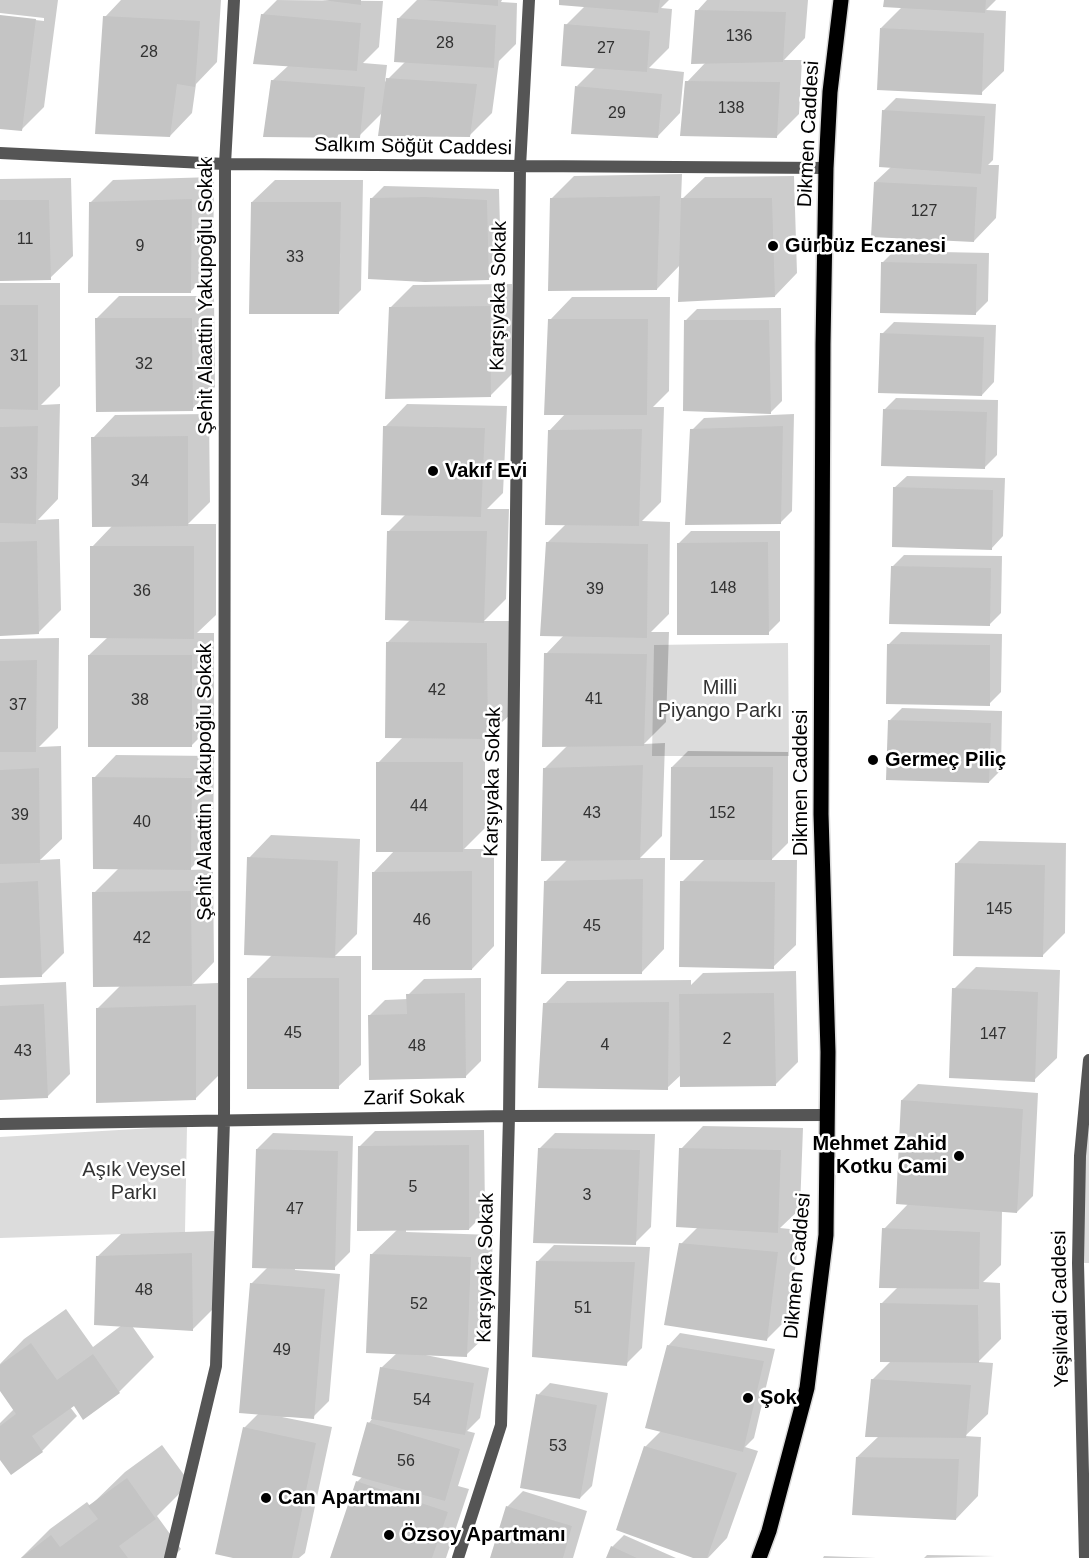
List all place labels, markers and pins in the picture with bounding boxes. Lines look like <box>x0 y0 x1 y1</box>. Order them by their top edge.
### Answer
place label: Gürbüz Eczanesi <box>785 234 946 258</box>
marker: Gürbüz Eczanesi <box>766 239 780 253</box>
place label: Vakıf Evi <box>445 459 527 483</box>
marker: Vakıf Evi <box>426 464 440 478</box>
place label: Germeç Piliç <box>885 748 1006 772</box>
marker: Germeç Piliç <box>866 753 880 767</box>
place label: Mehmet Zahid Kotku Cami <box>813 1132 947 1179</box>
marker: Mehmet Zahid Kotku Cami <box>952 1149 966 1163</box>
place label: Şok <box>760 1386 797 1410</box>
marker: Şok <box>741 1391 755 1405</box>
place label: Can Apartmanı <box>278 1486 420 1510</box>
marker: Can Apartmanı <box>259 1491 273 1505</box>
place label: Özsoy Apartmanı <box>401 1523 565 1547</box>
marker: Özsoy Apartmanı <box>382 1528 396 1542</box>

